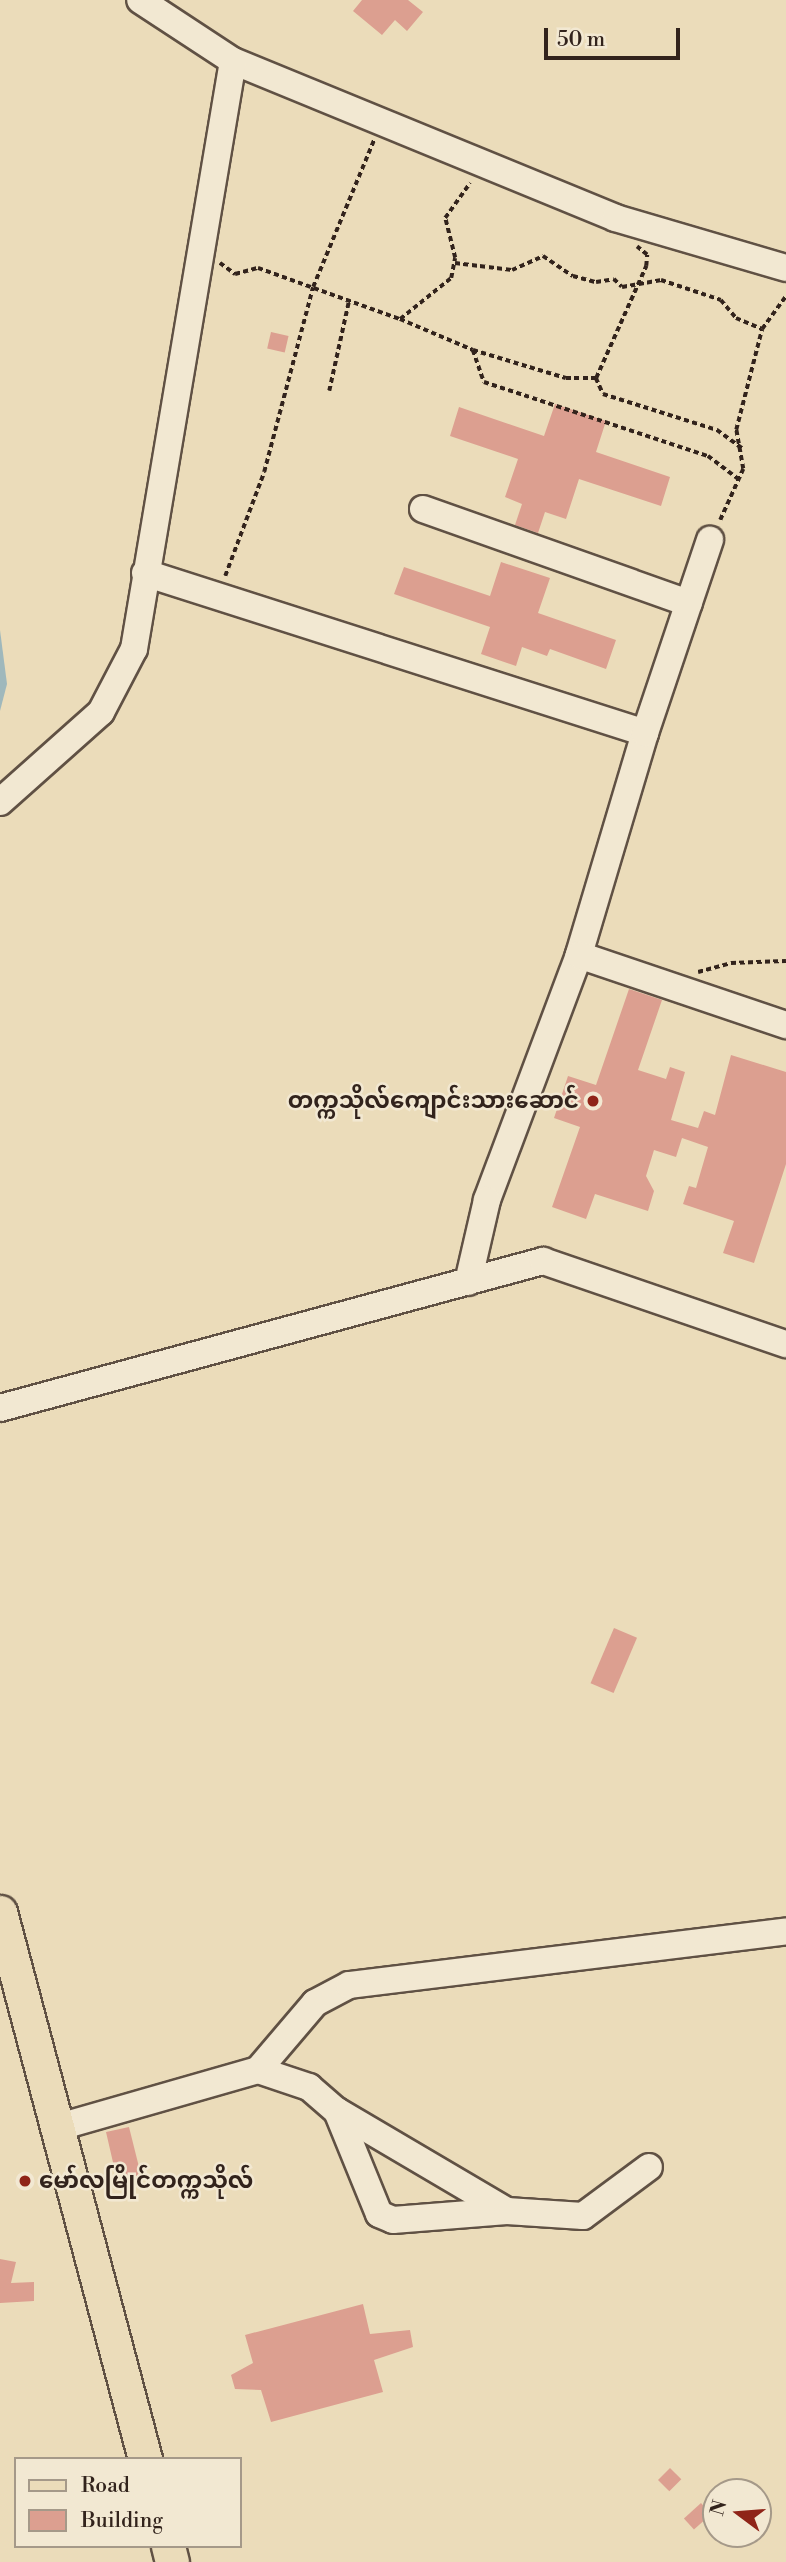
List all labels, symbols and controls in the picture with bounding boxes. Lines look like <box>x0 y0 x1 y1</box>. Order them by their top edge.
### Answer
scale bar <box>548 14 684 58</box>
text: 50 m <box>557 27 605 53</box>
place label: တက္ကသိုလ်ကျောင်းသားဆောင် <box>288 1087 579 1115</box>
marker: တက္ကသိုလ်ကျောင်းသားဆောင် <box>585 1093 601 1109</box>
place label: မော်လမြိုင်တက္ကသိုလ် <box>39 2167 253 2195</box>
marker: မော်လမြိုင်တက္ကသိုလ် <box>17 2173 33 2189</box>
legend <box>14 2457 242 2548</box>
text: Road <box>81 2473 130 2499</box>
north arrow <box>702 2478 772 2548</box>
text: N <box>705 2497 732 2518</box>
text: Building <box>81 2508 163 2534</box>

